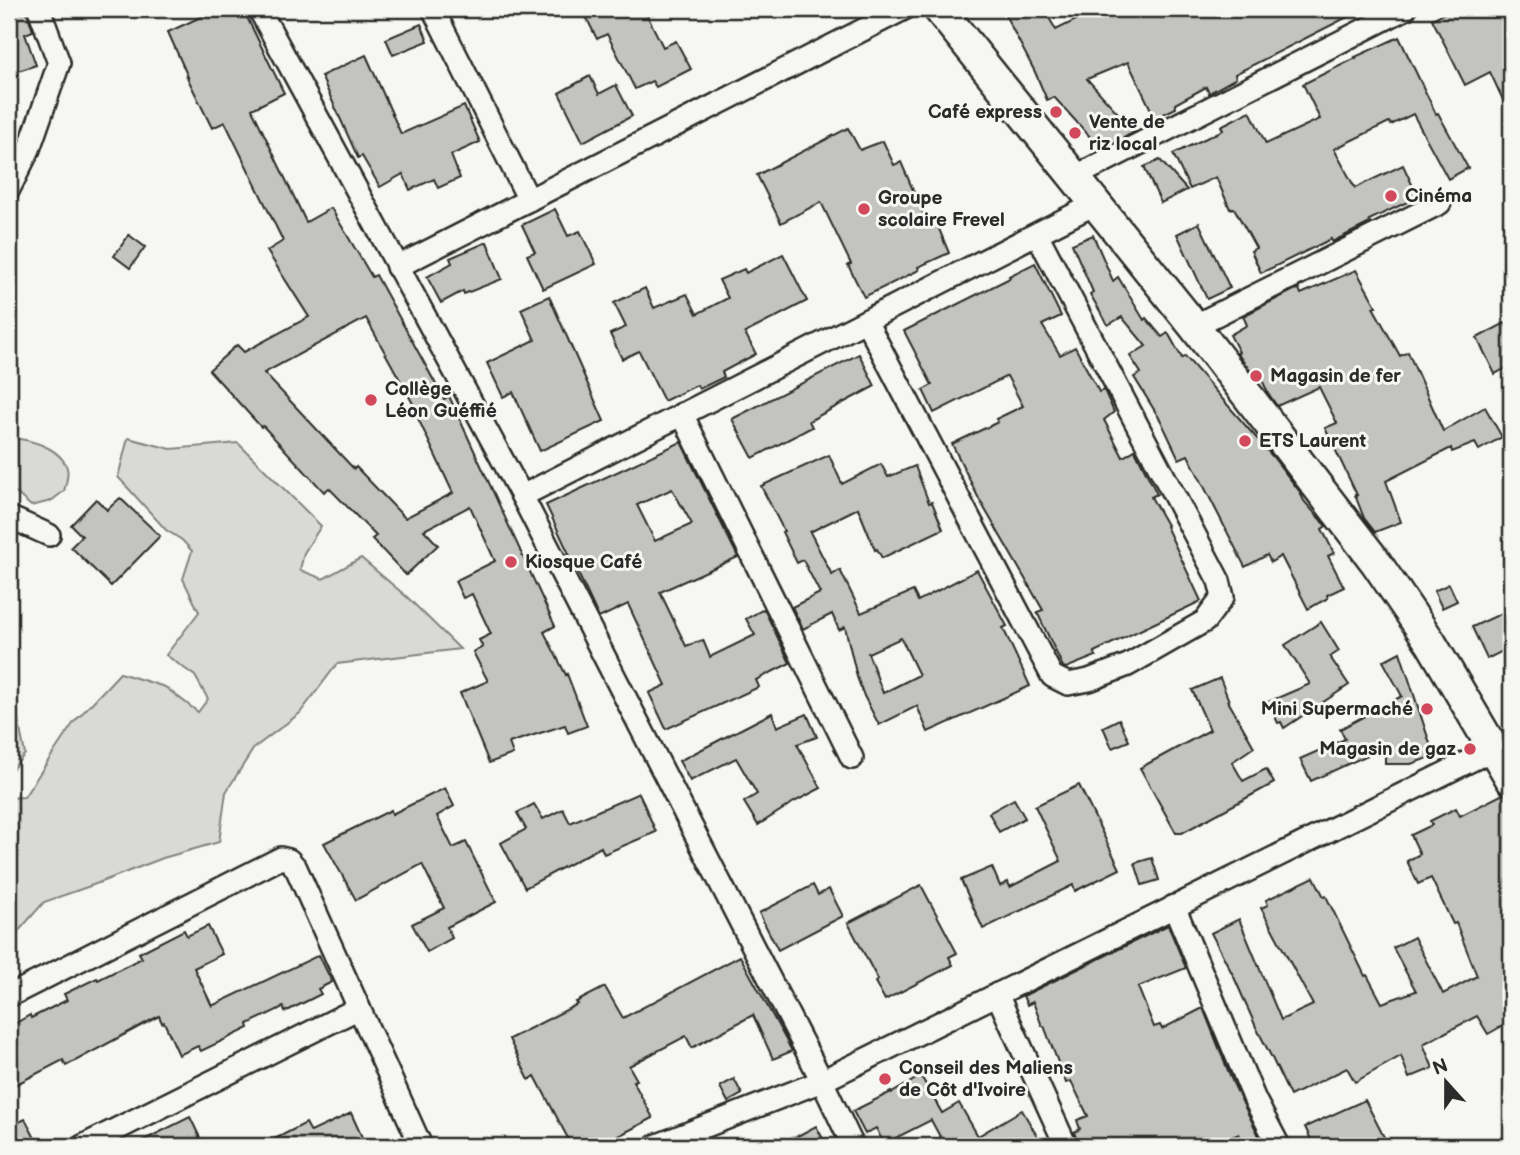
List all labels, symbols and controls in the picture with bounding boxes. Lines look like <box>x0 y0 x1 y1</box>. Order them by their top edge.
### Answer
place label: Café express <box>928 101 1042 124</box>
marker: Café express <box>1048 104 1064 120</box>
place label: Vente de riz local <box>1089 111 1165 156</box>
marker: Vente de riz local <box>1067 125 1083 141</box>
place label: Cinéma <box>1405 185 1472 208</box>
place label: Groupe scolaire Frevel <box>878 187 1005 232</box>
marker: Cinéma <box>1383 188 1399 204</box>
marker: Groupe scolaire Frevel <box>856 201 872 217</box>
place label: Magasin de fer <box>1270 365 1401 388</box>
marker: Magasin de fer <box>1248 368 1264 384</box>
place label: Collège Léon Guéffié <box>385 378 497 423</box>
marker: Collège Léon Guéffié <box>363 392 379 408</box>
place label: ETS Laurent <box>1259 430 1367 453</box>
marker: ETS Laurent <box>1237 433 1253 449</box>
place label: Kiosque Café <box>525 551 642 574</box>
marker: Kiosque Café <box>503 554 519 570</box>
place label: Mini Supermaché <box>1261 698 1413 721</box>
marker: Mini Supermaché <box>1419 701 1435 717</box>
place label: Magasin de gaz <box>1319 738 1457 761</box>
marker: Magasin de gaz <box>1462 741 1478 757</box>
north arrow <box>1412 1046 1482 1116</box>
text: N <box>1430 1054 1451 1081</box>
place label: Conseil des Maliens de Côt d'Ivoire <box>899 1057 1073 1102</box>
marker: Conseil des Maliens de Côt d'Ivoire <box>877 1071 893 1087</box>

